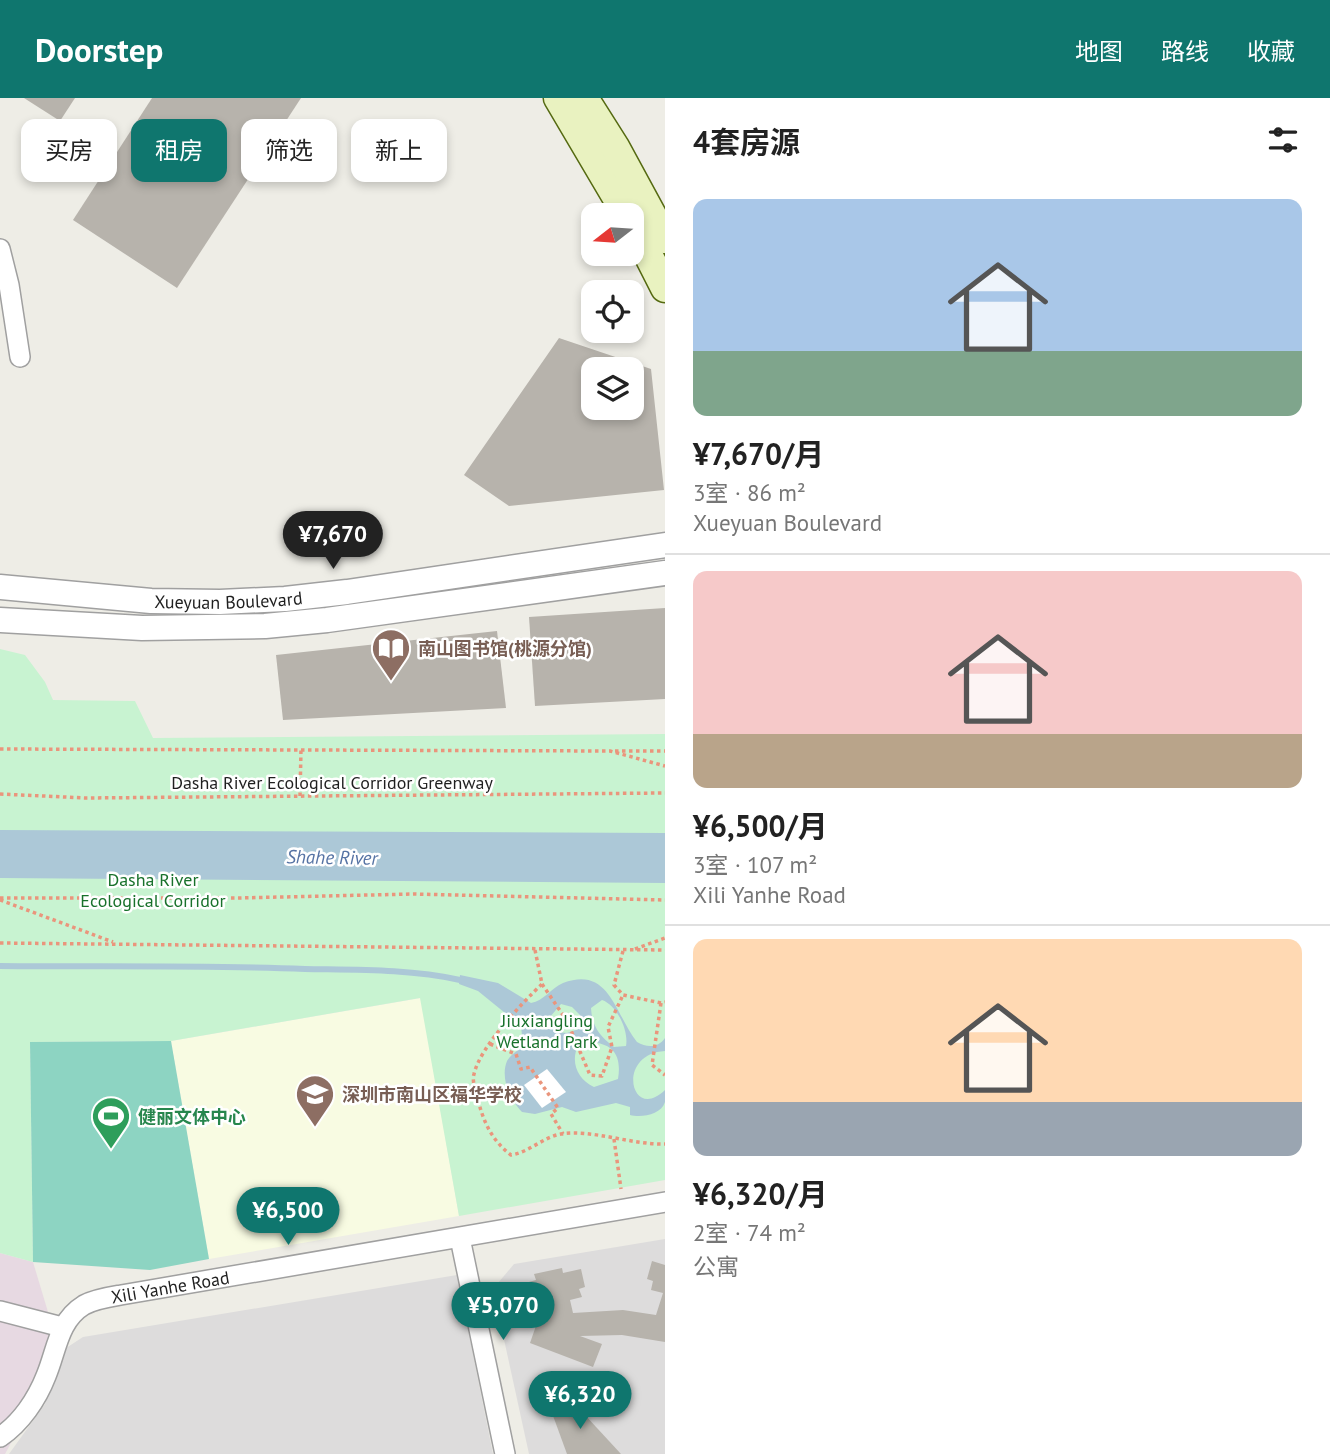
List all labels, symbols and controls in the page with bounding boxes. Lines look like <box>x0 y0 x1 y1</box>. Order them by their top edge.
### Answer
text: Doorstep <box>35 28 163 71</box>
text: 地图 <box>1075 36 1123 67</box>
text: 路线 <box>1161 36 1209 67</box>
text: 收藏 <box>1247 36 1295 67</box>
chip: 买房 <box>21 119 117 182</box>
chip: 租房 <box>131 119 227 182</box>
chip: 筛选 <box>241 119 337 182</box>
chip: 新上 <box>351 119 447 182</box>
icon: filters <box>1264 121 1302 159</box>
text: 4套房源 <box>693 122 800 161</box>
north arrow <box>581 203 644 266</box>
map controls <box>581 203 644 420</box>
icon: home <box>935 244 1061 370</box>
button: locate <box>581 280 644 343</box>
button: layers <box>581 357 644 420</box>
text: ¥7,670/月 <box>693 434 824 473</box>
text: 3室 · 86 m² <box>693 478 806 507</box>
text: Xueyuan Boulevard <box>693 508 882 537</box>
pin: ¥7,670 <box>276 512 390 571</box>
text: ¥7,670 <box>299 519 367 548</box>
street label: Xueyuan Boulevard <box>154 586 304 614</box>
icon: home <box>935 616 1061 742</box>
library icon: 南山图书馆(桃源分馆) <box>370 627 412 682</box>
place label: 南山图书馆(桃源分馆) <box>418 637 592 660</box>
street label: Dasha River Ecological Corridor Greenway <box>171 771 493 794</box>
text: ¥6,500/月 <box>693 806 828 845</box>
water label: Shahe River <box>286 844 380 870</box>
text: 3室 · 107 m² <box>693 850 817 879</box>
park label: Dasha River Ecological Corridor <box>80 868 226 912</box>
text: Xili Yanhe Road <box>693 880 846 909</box>
icon: home <box>935 985 1061 1111</box>
park label: Jiuxiangling Wetland Park <box>496 1009 598 1053</box>
school or university icon: 深圳市南山区福华学校 <box>294 1073 336 1128</box>
place label: 深圳市南山区福华学校 <box>342 1083 522 1106</box>
sports icon: 健丽文体中心 <box>90 1095 132 1150</box>
place label: 健丽文体中心 <box>138 1105 246 1128</box>
text: ¥6,320/月 <box>693 1174 828 1213</box>
pin: ¥6,500 <box>231 1188 345 1247</box>
text: ¥6,500 <box>252 1195 324 1224</box>
text: 2室 · 74 m² <box>693 1218 806 1247</box>
text: 公寓 <box>693 1252 739 1281</box>
street label: Xili Yanhe Road <box>109 1265 231 1308</box>
pin: ¥5,070 <box>446 1282 560 1342</box>
text: ¥5,070 <box>467 1290 539 1319</box>
pin: ¥6,320 <box>523 1372 637 1431</box>
text: ¥6,320 <box>544 1379 616 1408</box>

